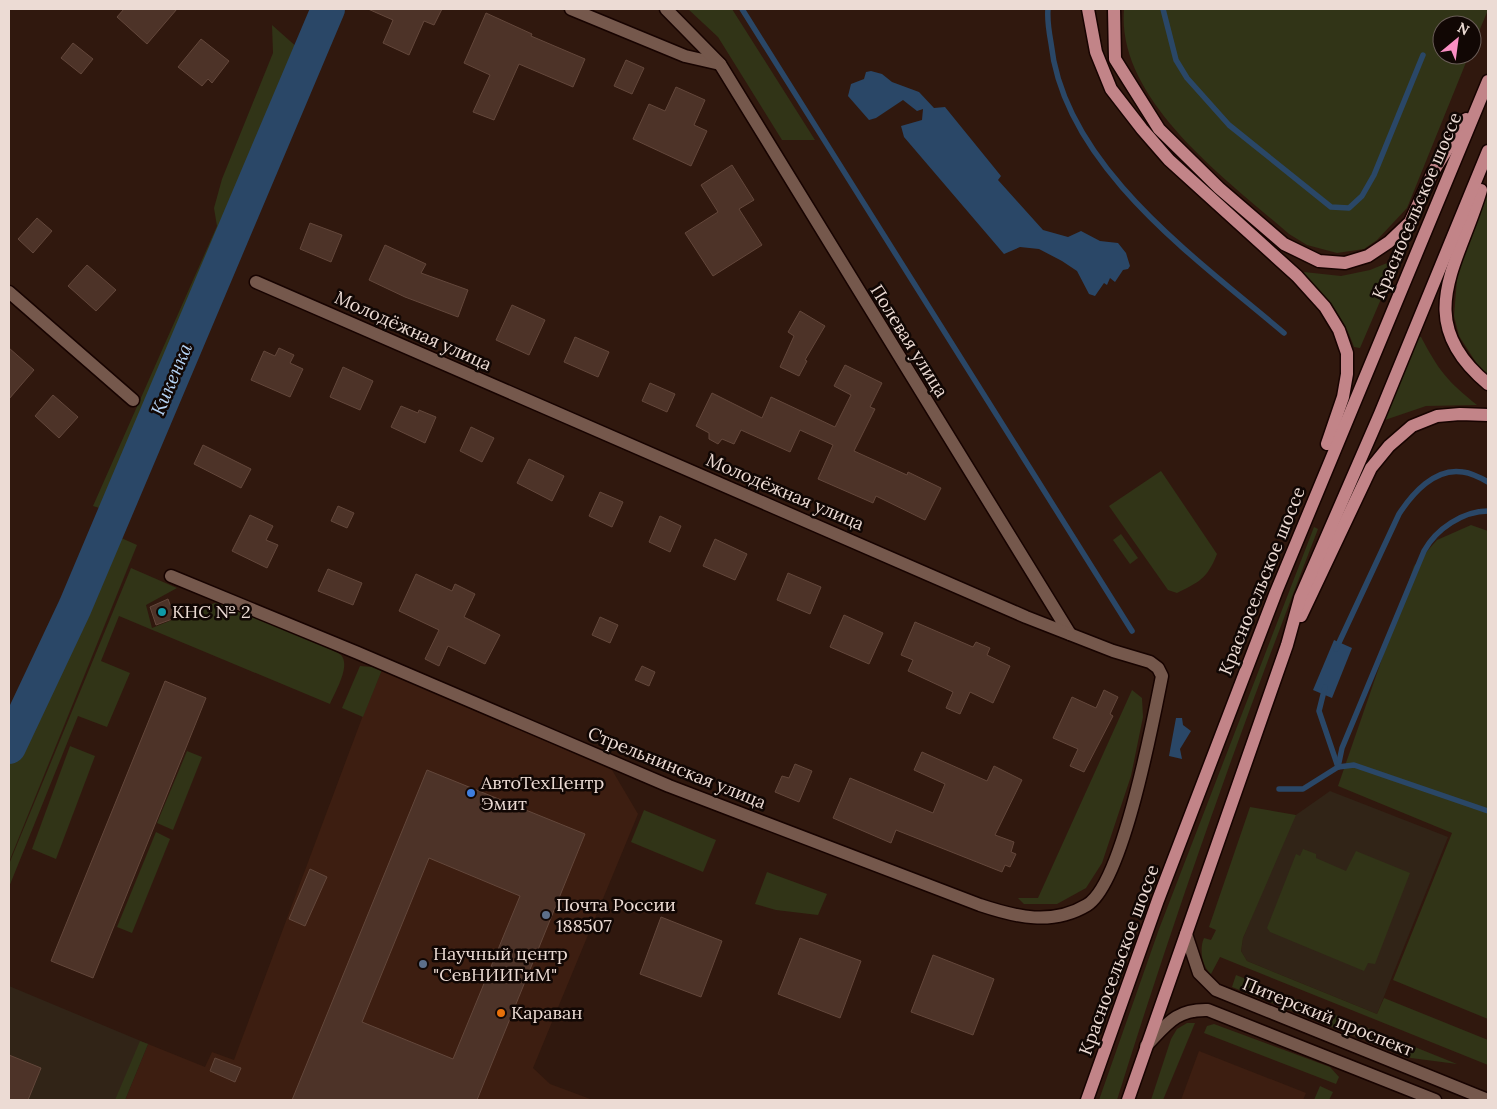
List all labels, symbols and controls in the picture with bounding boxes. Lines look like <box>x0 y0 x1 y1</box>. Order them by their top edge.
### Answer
north arrow <box>1432 15 1482 65</box>
text: N <box>1454 18 1473 39</box>
street label: Красносельское шоссе <box>1367 109 1466 303</box>
street label: Полевая улица <box>865 280 953 402</box>
street label: Молодёжная улица <box>331 286 495 375</box>
water label: Кикенка <box>145 339 197 419</box>
street label: Молодёжная улица <box>703 448 868 535</box>
street label: Красносельское шоссе <box>1213 483 1310 678</box>
place label: КНС № 2 <box>172 600 251 623</box>
marker: КНС № 2 <box>156 606 168 618</box>
street label: Стрельнинская улица <box>585 721 770 814</box>
place label: АвтоТехЦентр Эмит <box>480 771 604 815</box>
marker: АвтоТехЦентр Эмит <box>465 787 477 799</box>
street label: Красносельское шоссе <box>1073 861 1164 1058</box>
place label: Почта России 188507 <box>556 893 676 937</box>
marker: Почта России 188507 <box>540 909 552 921</box>
place label: Научный центр "СевНИИГиМ" <box>433 942 568 986</box>
marker: Научный центр "СевНИИГиМ" <box>417 958 429 970</box>
street label: Питерский проспект <box>1239 972 1417 1061</box>
place label: Караван <box>511 1001 582 1024</box>
marker: Караван <box>495 1007 507 1019</box>

